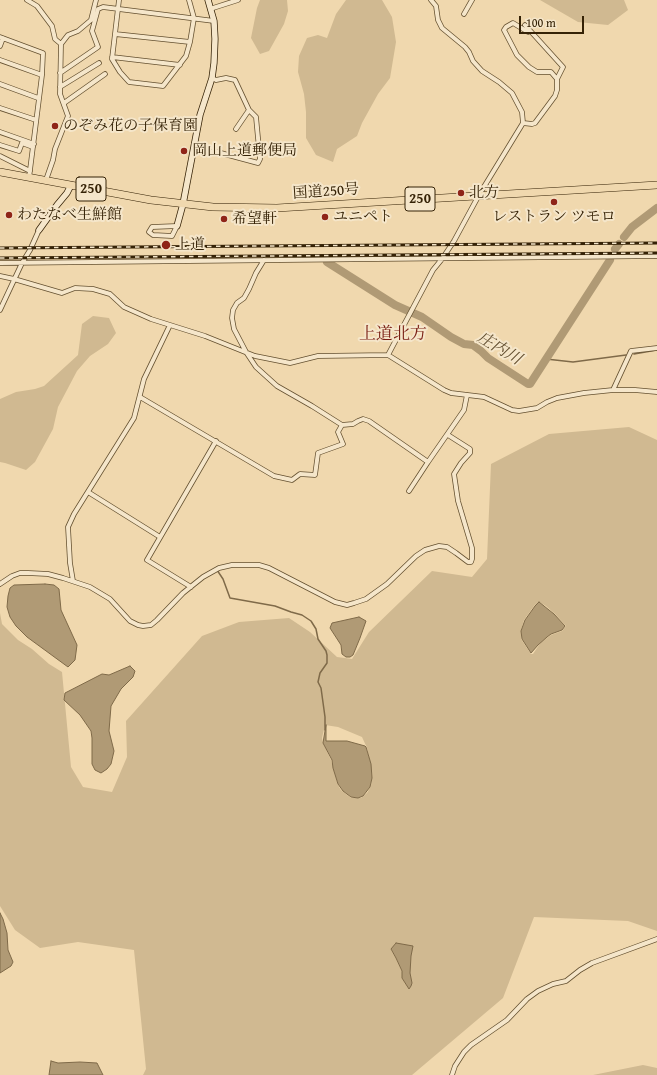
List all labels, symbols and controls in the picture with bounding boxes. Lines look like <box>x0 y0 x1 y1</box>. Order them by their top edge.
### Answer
scale bar <box>521 8 586 34</box>
text: 100 m <box>526 14 556 31</box>
place label: のぞみ花の子保育園 <box>63 117 198 135</box>
marker: のぞみ花の子保育園 <box>50 121 60 131</box>
place label: 岡山上道郵便局 <box>192 142 297 160</box>
marker: 岡山上道郵便局 <box>179 146 189 156</box>
road number: 250 <box>76 177 106 201</box>
street label: 国道250号 <box>292 181 360 203</box>
place label: 北方 <box>469 184 499 202</box>
road number: 250 <box>405 187 435 211</box>
marker: 北方 <box>456 188 466 198</box>
marker: レストラン ツモロ <box>549 197 559 207</box>
place label: わたなべ生鮮館 <box>17 206 122 224</box>
place label: ユニペト <box>333 208 393 226</box>
place label: レストラン ツモロ <box>492 208 616 226</box>
marker: わたなべ生鮮館 <box>4 210 14 220</box>
place label: 希望軒 <box>232 210 277 228</box>
marker: ユニペト <box>320 212 330 222</box>
marker: 希望軒 <box>219 214 229 224</box>
place label: 上道 <box>175 236 205 254</box>
marker: 上道 <box>160 239 172 251</box>
district label: 上道北方 <box>359 325 427 345</box>
water label: 庄内川 <box>473 328 525 370</box>

